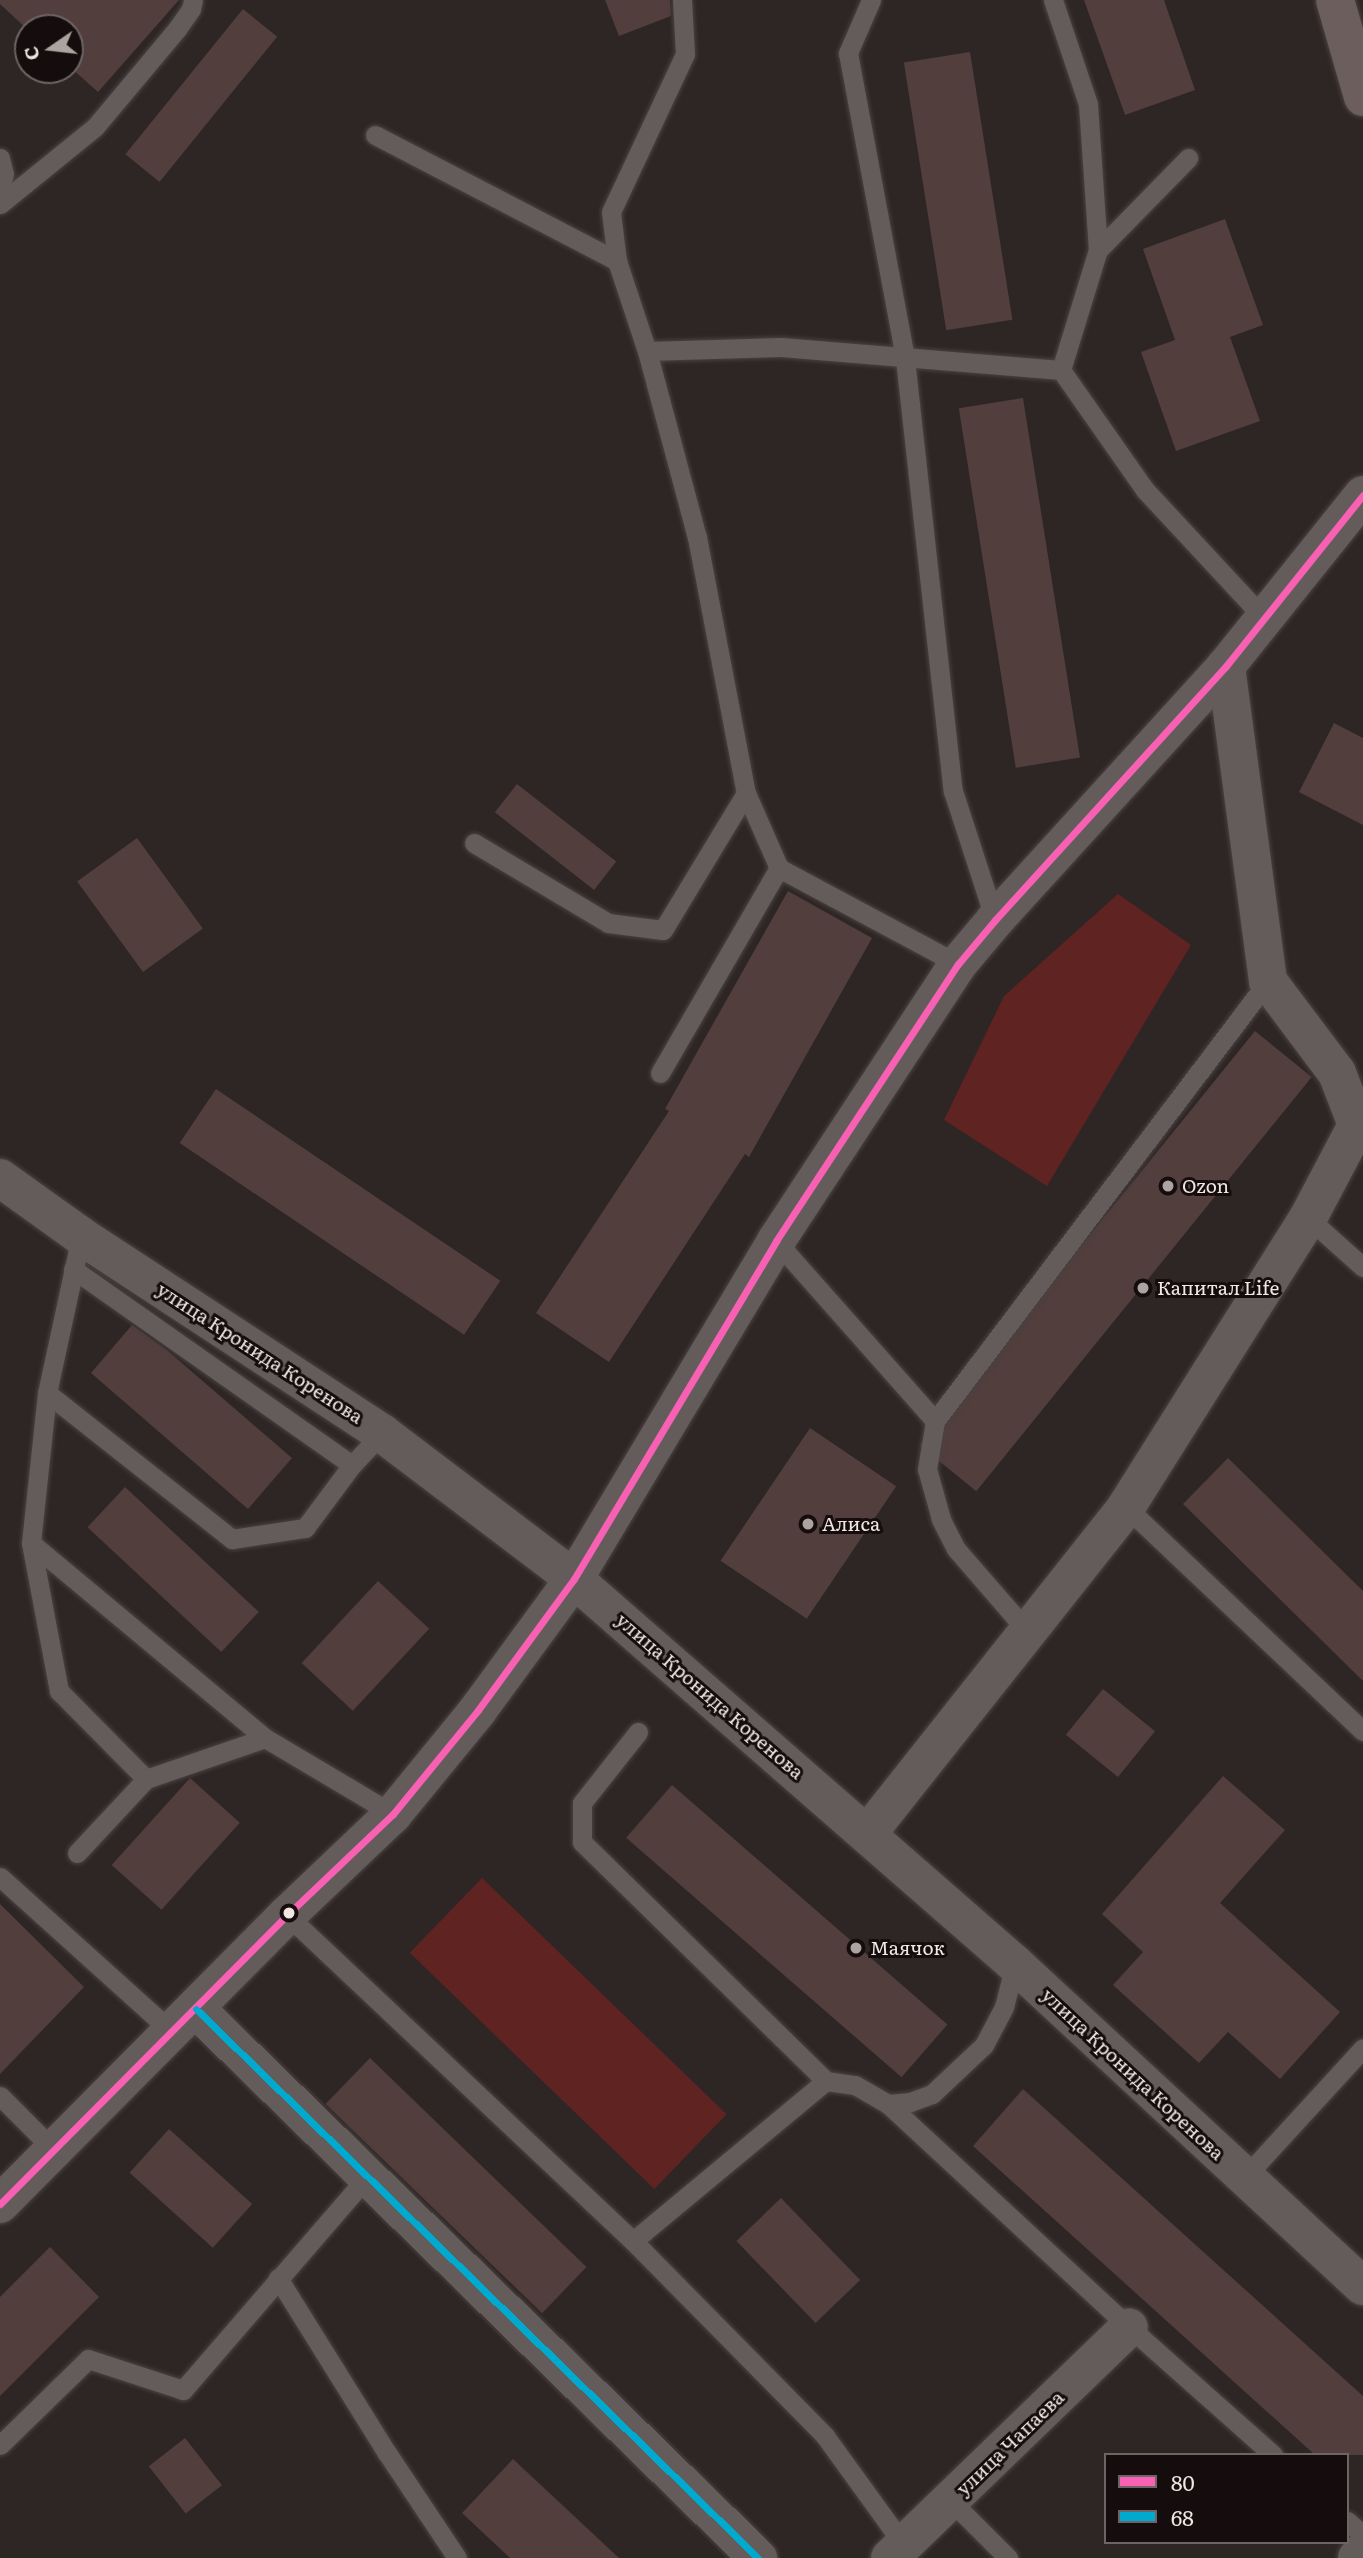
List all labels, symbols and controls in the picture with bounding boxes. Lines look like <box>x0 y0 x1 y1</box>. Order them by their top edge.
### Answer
north arrow <box>14 14 84 84</box>
text: С <box>15 44 46 64</box>
place label: Ozon <box>1182 1175 1229 1197</box>
marker: Ozon <box>1160 1178 1176 1194</box>
place label: Капитал Life <box>1157 1277 1279 1299</box>
street label: улица Кронида Коренова <box>153 1278 367 1428</box>
marker: Капитал Life <box>1135 1280 1151 1296</box>
place label: Алиса <box>822 1513 880 1535</box>
marker: Алиса <box>800 1516 816 1532</box>
street label: улица Кронида Коренова <box>612 1608 808 1784</box>
unlabelled marker <box>282 1906 296 1920</box>
place label: Маячок <box>870 1937 945 1959</box>
marker: Маячок <box>848 1940 864 1956</box>
street label: улица Кронида Коренова <box>1037 1983 1229 2165</box>
street label: улица Чапаева <box>951 2386 1069 2500</box>
legend <box>1104 2453 1349 2544</box>
text: 80 <box>1171 2466 1195 2497</box>
text: 68 <box>1171 2501 1194 2532</box>

